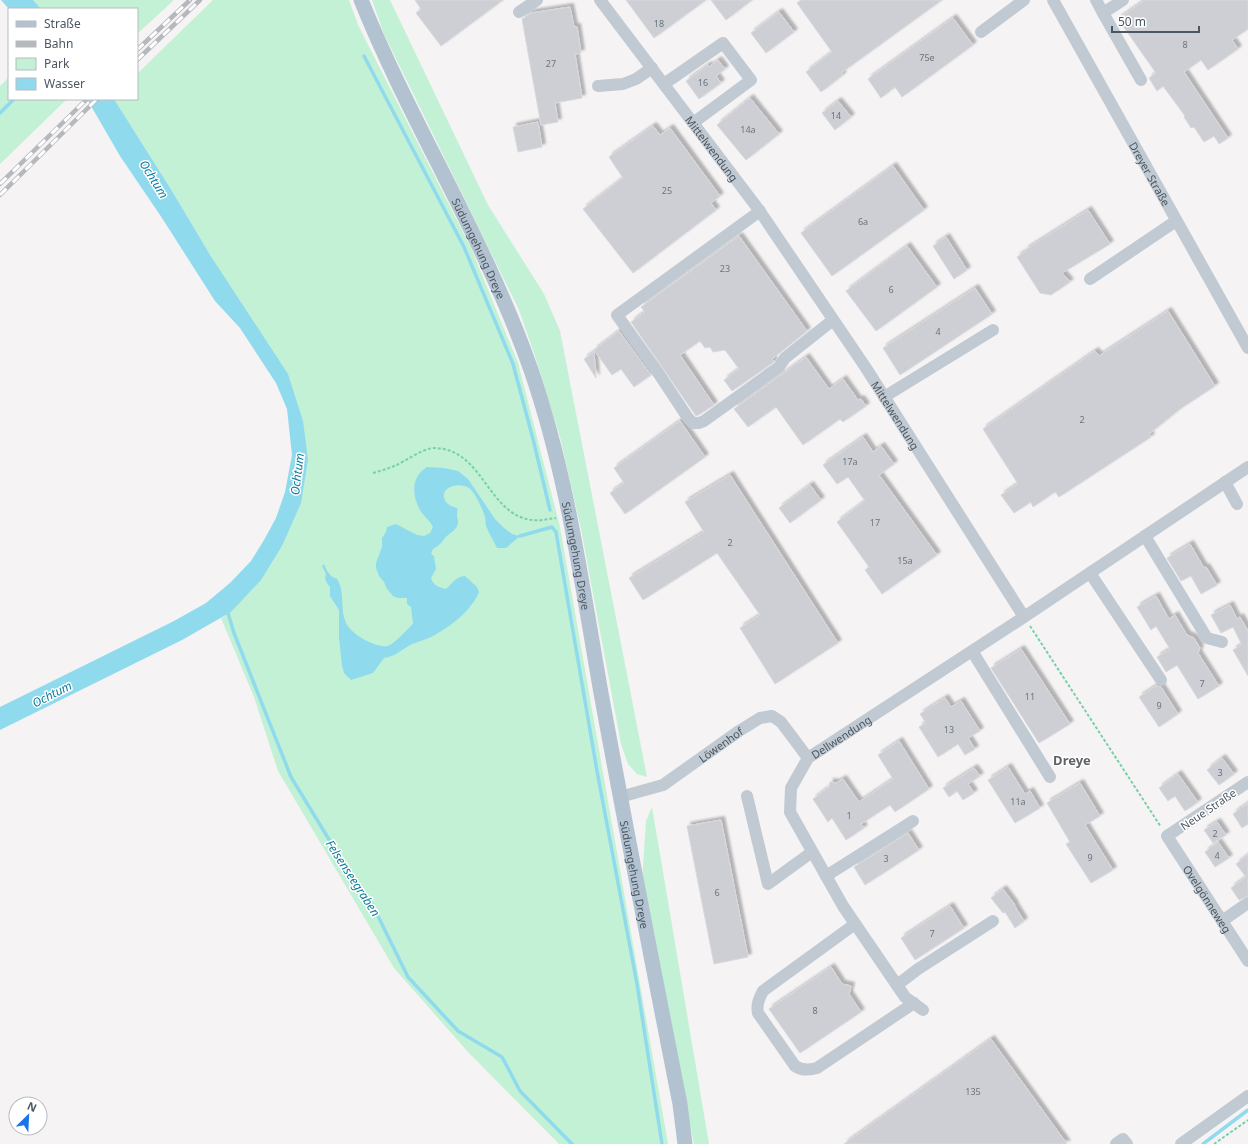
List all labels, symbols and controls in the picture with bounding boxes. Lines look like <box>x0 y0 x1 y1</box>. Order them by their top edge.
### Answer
legend <box>8 8 138 100</box>
scale bar <box>1112 8 1199 34</box>
text: 50 m <box>1118 13 1146 30</box>
text: Straße <box>44 15 81 32</box>
house number: 18 <box>654 17 664 30</box>
text: Bahn <box>44 35 73 52</box>
house number: 8 <box>1182 38 1188 51</box>
house number: 75e <box>919 51 935 64</box>
text: Park <box>44 55 70 72</box>
house number: 27 <box>546 57 556 70</box>
text: Wasser <box>44 75 85 92</box>
house number: 16 <box>698 76 708 89</box>
house number: 14 <box>831 109 841 122</box>
street label: Mittelwendung <box>683 112 742 184</box>
house number: 14a <box>740 123 756 136</box>
street label: Dreyer Straße <box>1126 139 1174 208</box>
water label: Ochtum <box>136 156 172 202</box>
house number: 25 <box>662 184 672 197</box>
street label: Südumgehung Dreye <box>449 195 510 301</box>
house number: 6a <box>858 215 868 228</box>
house number: 23 <box>720 262 730 275</box>
house number: 6 <box>888 283 894 296</box>
house number: 4 <box>935 325 941 338</box>
street label: Mittelwendung <box>868 378 923 452</box>
house number: 2 <box>1079 413 1085 426</box>
water label: Ochtum <box>286 452 308 496</box>
house number: 17a <box>842 455 858 468</box>
street label: Südumgehung Dreye <box>559 500 594 611</box>
house number: 17 <box>870 516 880 529</box>
house number: 2 <box>727 536 733 549</box>
house number: 15a <box>897 554 913 567</box>
water label: Ochtum <box>29 677 75 711</box>
house number: 7 <box>1199 677 1205 690</box>
house number: 11 <box>1025 690 1035 703</box>
house number: 9 <box>1156 699 1162 712</box>
street label: Dellwendung <box>808 711 874 762</box>
street label: Löwenhof <box>695 723 746 765</box>
house number: 13 <box>944 723 954 736</box>
district label: Dreye <box>1053 751 1091 769</box>
house number: 3 <box>1217 766 1223 779</box>
street label: Neue Straße <box>1177 785 1239 833</box>
house number: 11a <box>1010 795 1026 808</box>
house number: 1 <box>846 809 852 822</box>
street label: Südumgehung Dreye <box>617 819 653 930</box>
house number: 2 <box>1212 827 1218 840</box>
water label: Felsenseegraben <box>322 836 384 920</box>
house number: 4 <box>1214 849 1220 862</box>
house number: 9 <box>1087 851 1093 864</box>
house number: 3 <box>883 852 889 865</box>
street label: Ovelgönneweg <box>1180 862 1235 935</box>
house number: 6 <box>714 886 720 899</box>
house number: 7 <box>929 927 935 940</box>
house number: 8 <box>812 1004 818 1017</box>
house number: 135 <box>965 1085 981 1098</box>
north arrow <box>8 1096 48 1136</box>
text: N <box>25 1098 39 1115</box>

